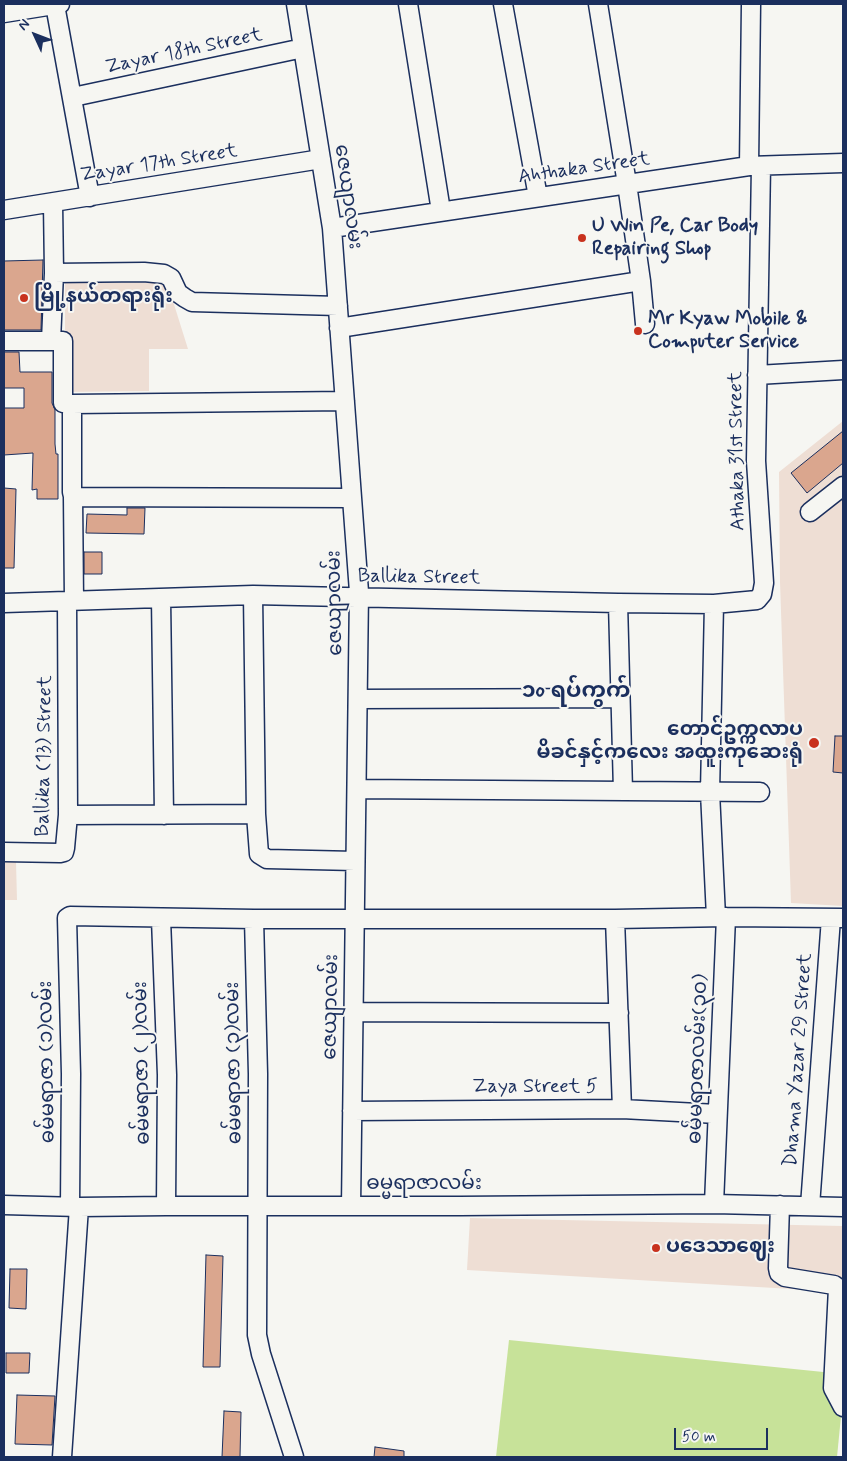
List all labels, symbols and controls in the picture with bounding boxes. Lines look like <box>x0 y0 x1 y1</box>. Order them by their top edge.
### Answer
north arrow <box>10 10 60 60</box>
text: N <box>14 15 34 34</box>
street label: Zayar 18th Street <box>103 24 265 80</box>
street label: Zayar 17th Street <box>79 140 239 188</box>
street label: ဇေယျာလမ်း <box>328 143 366 251</box>
street label: Ahthaka Street <box>517 148 651 190</box>
place label: U Win Pe, Car Body Repairing Shop <box>592 215 758 262</box>
marker: U Win Pe, Car Body Repairing Shop <box>576 232 588 244</box>
place label: မြို့နယ်တရားရုံး <box>34 286 173 310</box>
marker: မြို့နယ်တရားရုံး <box>18 292 30 304</box>
place label: Mr Kyaw Mobile & Computer Service <box>648 308 807 355</box>
marker: Mr Kyaw Mobile & Computer Service <box>632 325 644 337</box>
street label: Athaka 31st Street <box>725 371 751 531</box>
street label: ဇေယျာလမ်း <box>323 550 349 656</box>
street label: Ballika Street <box>357 565 481 591</box>
street label: Ballika (13) Street <box>32 675 58 837</box>
district label: ၁o ရပ်ကွက် <box>522 679 630 705</box>
place label: တောင်ဥက္ကလာပ မိခင်နှင့်ကလေး အထူးကုဆေးရုံ <box>537 719 803 766</box>
marker: တောင်ဥက္ကလာပ မိခင်နှင့်ကလေး အထူးကုဆေးရုံ <box>807 736 821 750</box>
street label: Dhama Yazar 29 Street <box>780 952 818 1168</box>
street label: ဇေယျာလမ်း <box>319 954 345 1060</box>
street label: ဓမ်မရာဇာလမ်း(၃၀) <box>684 974 714 1144</box>
street label: ဓမ်မရာဇာ (၁)လမ်း <box>35 980 61 1144</box>
street label: ဓမ်မရာဇာ (၂)လမ်း <box>130 981 156 1145</box>
street label: ဓမ်မရာဇာ (၃)လမ်း <box>222 982 248 1144</box>
street label: Zaya Street 5 <box>472 1076 598 1100</box>
street label: ဓမ္မရာဇာလမ်း <box>366 1173 482 1197</box>
place label: ပဒေသာဈေး <box>666 1236 775 1260</box>
marker: ပဒေသာဈေး <box>650 1242 662 1254</box>
scale bar <box>677 1418 771 1450</box>
text: 50 m <box>682 1427 716 1447</box>

